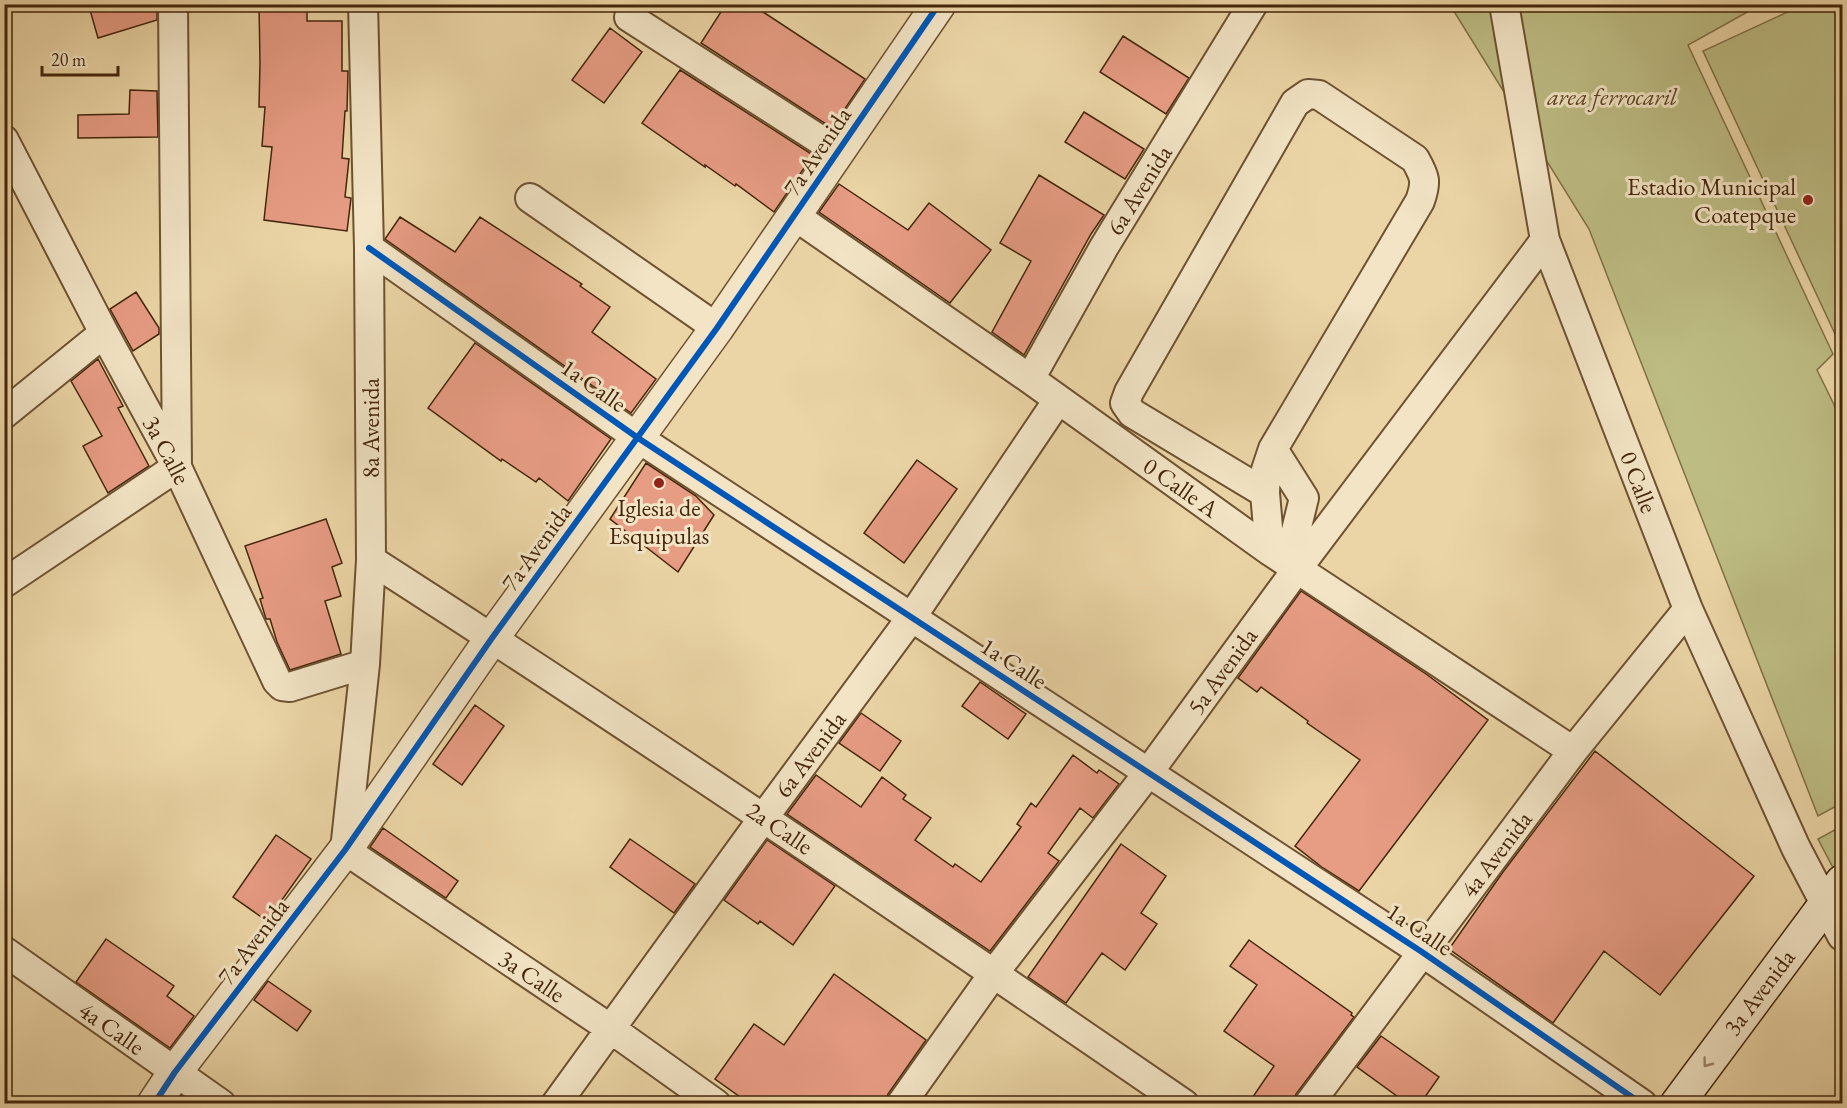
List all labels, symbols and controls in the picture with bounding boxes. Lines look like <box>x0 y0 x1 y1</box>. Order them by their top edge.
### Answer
scale bar <box>42 39 118 77</box>
text: 20 m <box>51 48 86 71</box>
park label: area ferrocaril <box>1546 81 1678 112</box>
street label: 7a Avenida <box>776 100 858 201</box>
street label: 6a Avenida <box>1099 139 1179 241</box>
place label: Estadio Municipal Coatepque <box>1627 171 1796 230</box>
marker: Estadio Municipal Coatepque <box>1801 193 1815 207</box>
street label: 1a Calle <box>555 351 633 419</box>
street label: 8a Avenida <box>355 377 386 478</box>
street label: 3a Calle <box>136 410 198 490</box>
street label: 0 Calle <box>1613 447 1665 517</box>
street label: 0 Calle A <box>1137 450 1225 524</box>
marker: Iglesia de Esquipulas <box>652 476 666 490</box>
place label: Iglesia de Esquipulas <box>609 492 709 551</box>
street label: 7a Avenida <box>494 497 578 597</box>
street label: 5a Avenida <box>1180 621 1264 721</box>
street label: 1a Calle <box>975 630 1053 696</box>
street label: 6a Avenida <box>767 704 853 803</box>
street label: 2a Calle <box>741 795 819 861</box>
street label: 4a Avenida <box>1453 804 1539 903</box>
street label: 7a Avenida <box>210 891 296 990</box>
street label: 1a Calle <box>1381 896 1459 962</box>
street label: 3a Avenida <box>1716 942 1802 1041</box>
street label: 3a Calle <box>493 943 571 1009</box>
street label: 4a Calle <box>73 994 151 1062</box>
one-way arrow <box>1703 1056 1714 1067</box>

